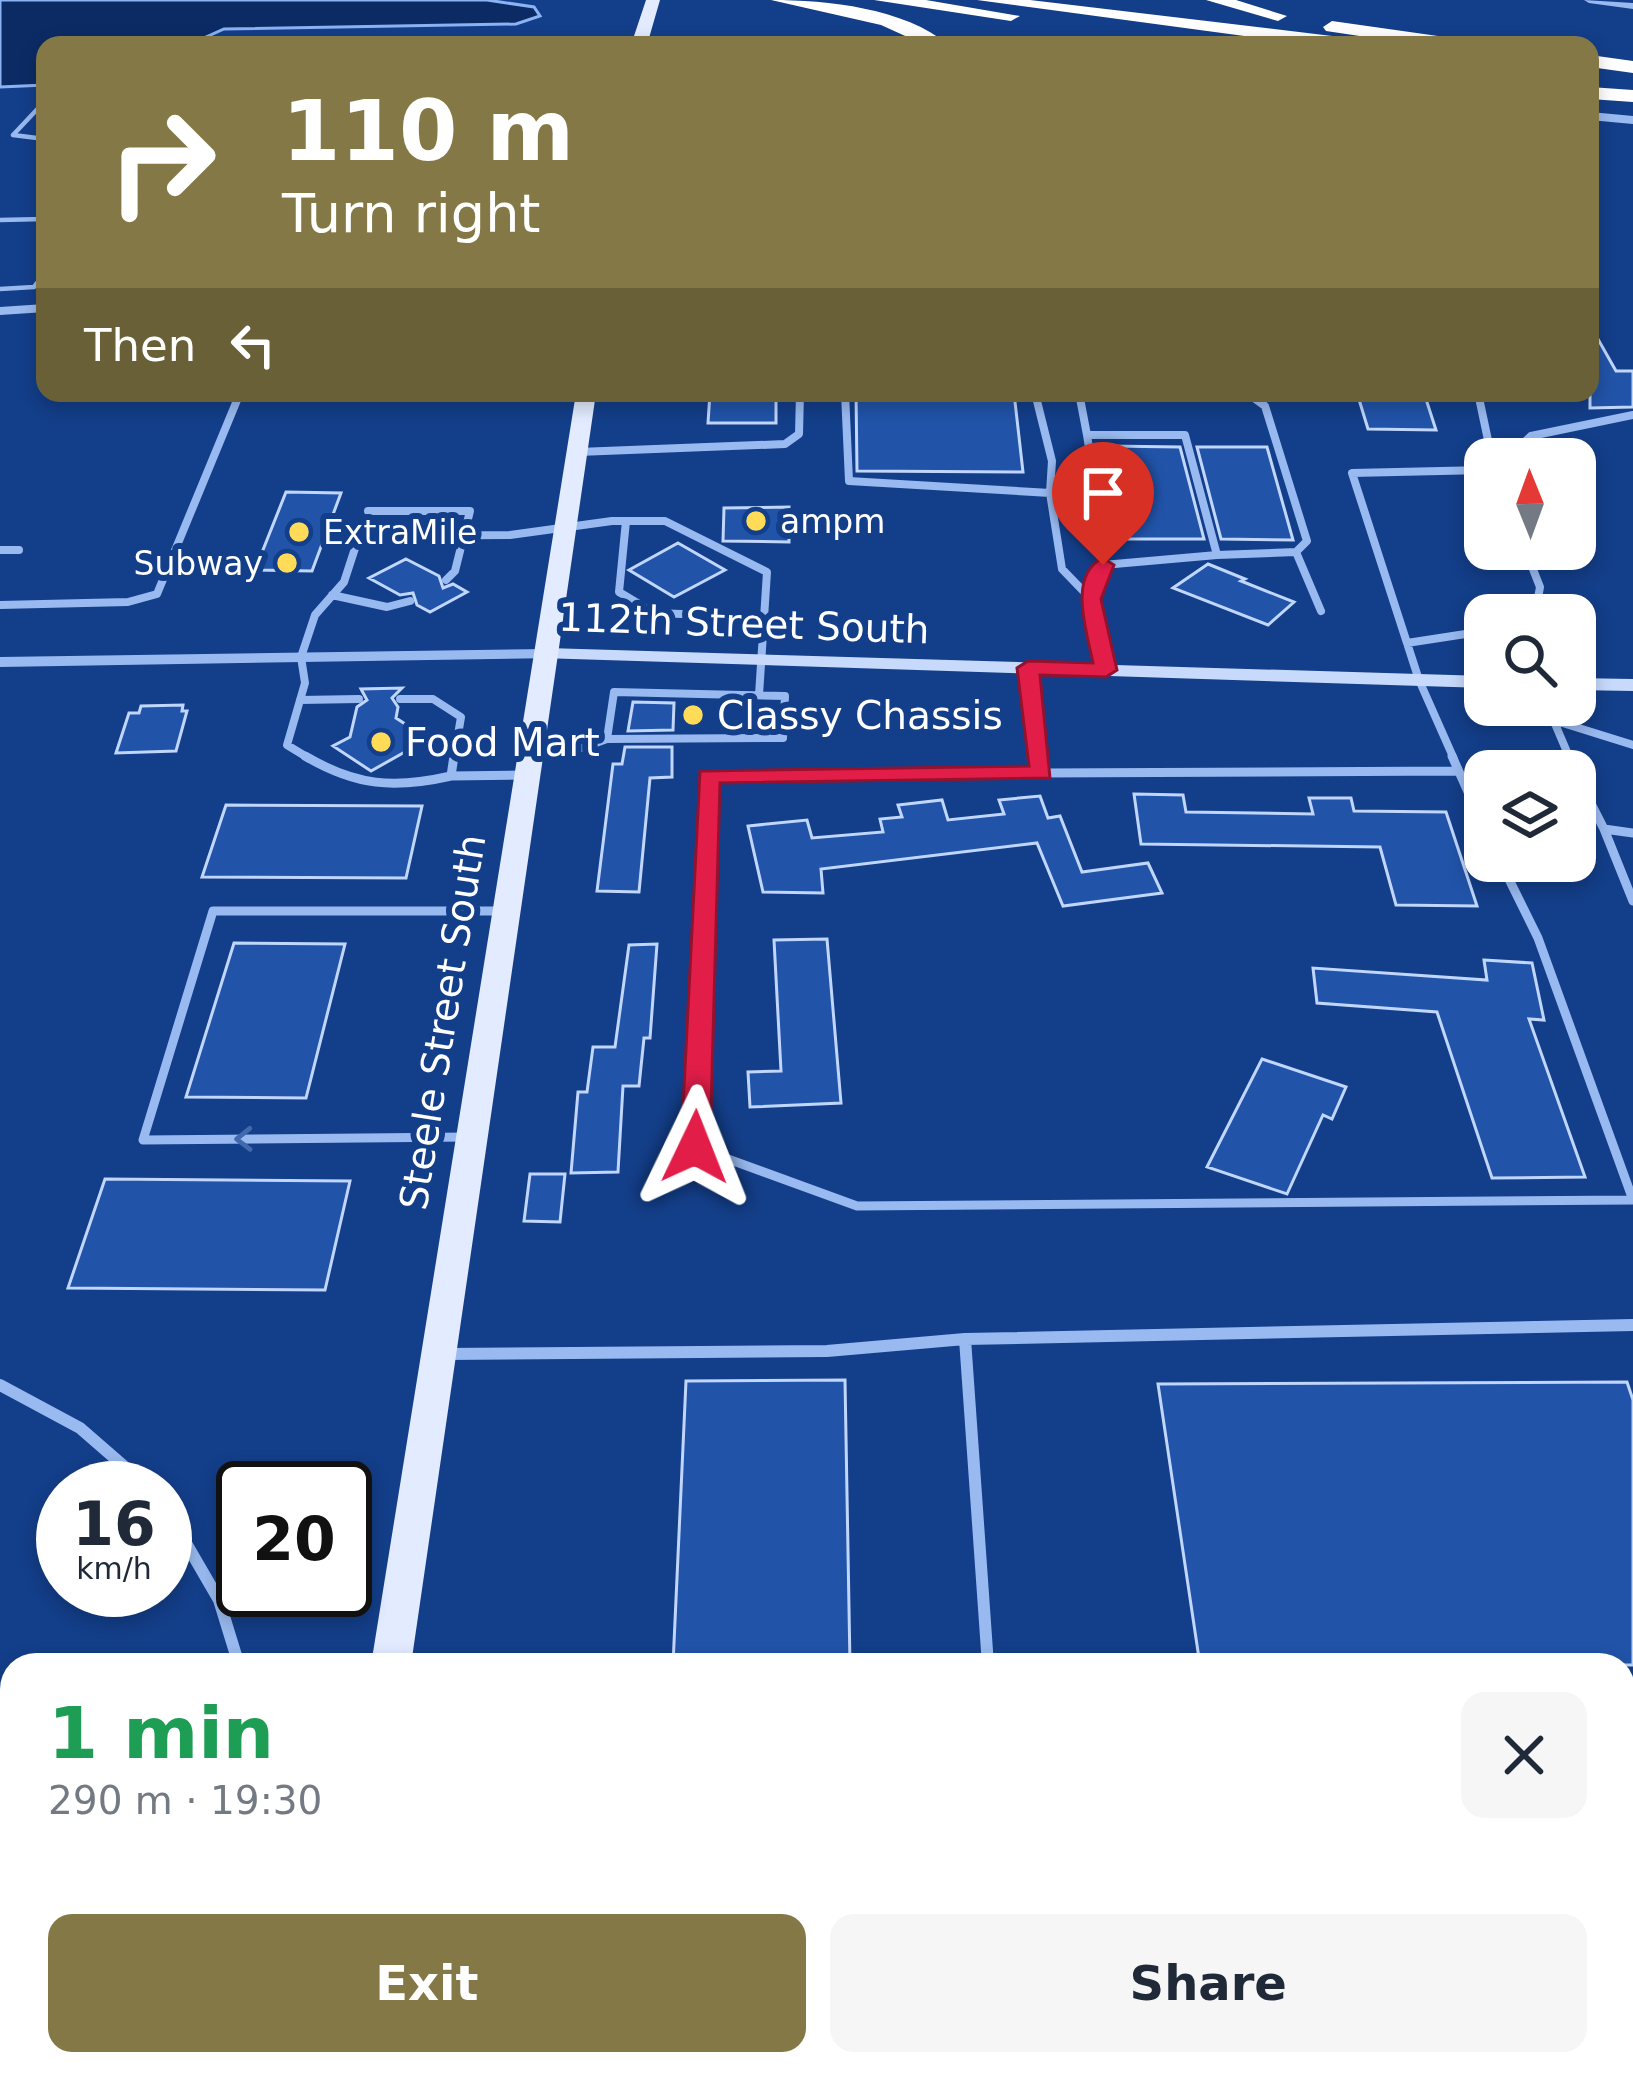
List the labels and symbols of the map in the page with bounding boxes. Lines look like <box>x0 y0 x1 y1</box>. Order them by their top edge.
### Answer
north arrow <box>1464 438 1596 570</box>
pin <box>1052 442 1154 565</box>
place label: ampm <box>780 502 885 541</box>
marker: ampm <box>743 508 769 534</box>
place label: ExtraMile <box>323 513 477 552</box>
marker: ExtraMile <box>286 519 312 545</box>
place label: Subway <box>133 544 263 583</box>
marker: Subway <box>274 550 300 576</box>
street label: 112th Street South <box>558 595 930 652</box>
place label: Classy Chassis <box>717 693 1003 738</box>
marker: Classy Chassis <box>680 702 706 728</box>
place label: Food Mart <box>405 720 600 765</box>
marker: Food Mart <box>368 729 394 755</box>
street label: Steele Street South <box>391 831 494 1213</box>
position arrow <box>632 1084 758 1210</box>
one-way arrow <box>234 1126 252 1152</box>
speed limit sign: 20 <box>216 1461 372 1617</box>

